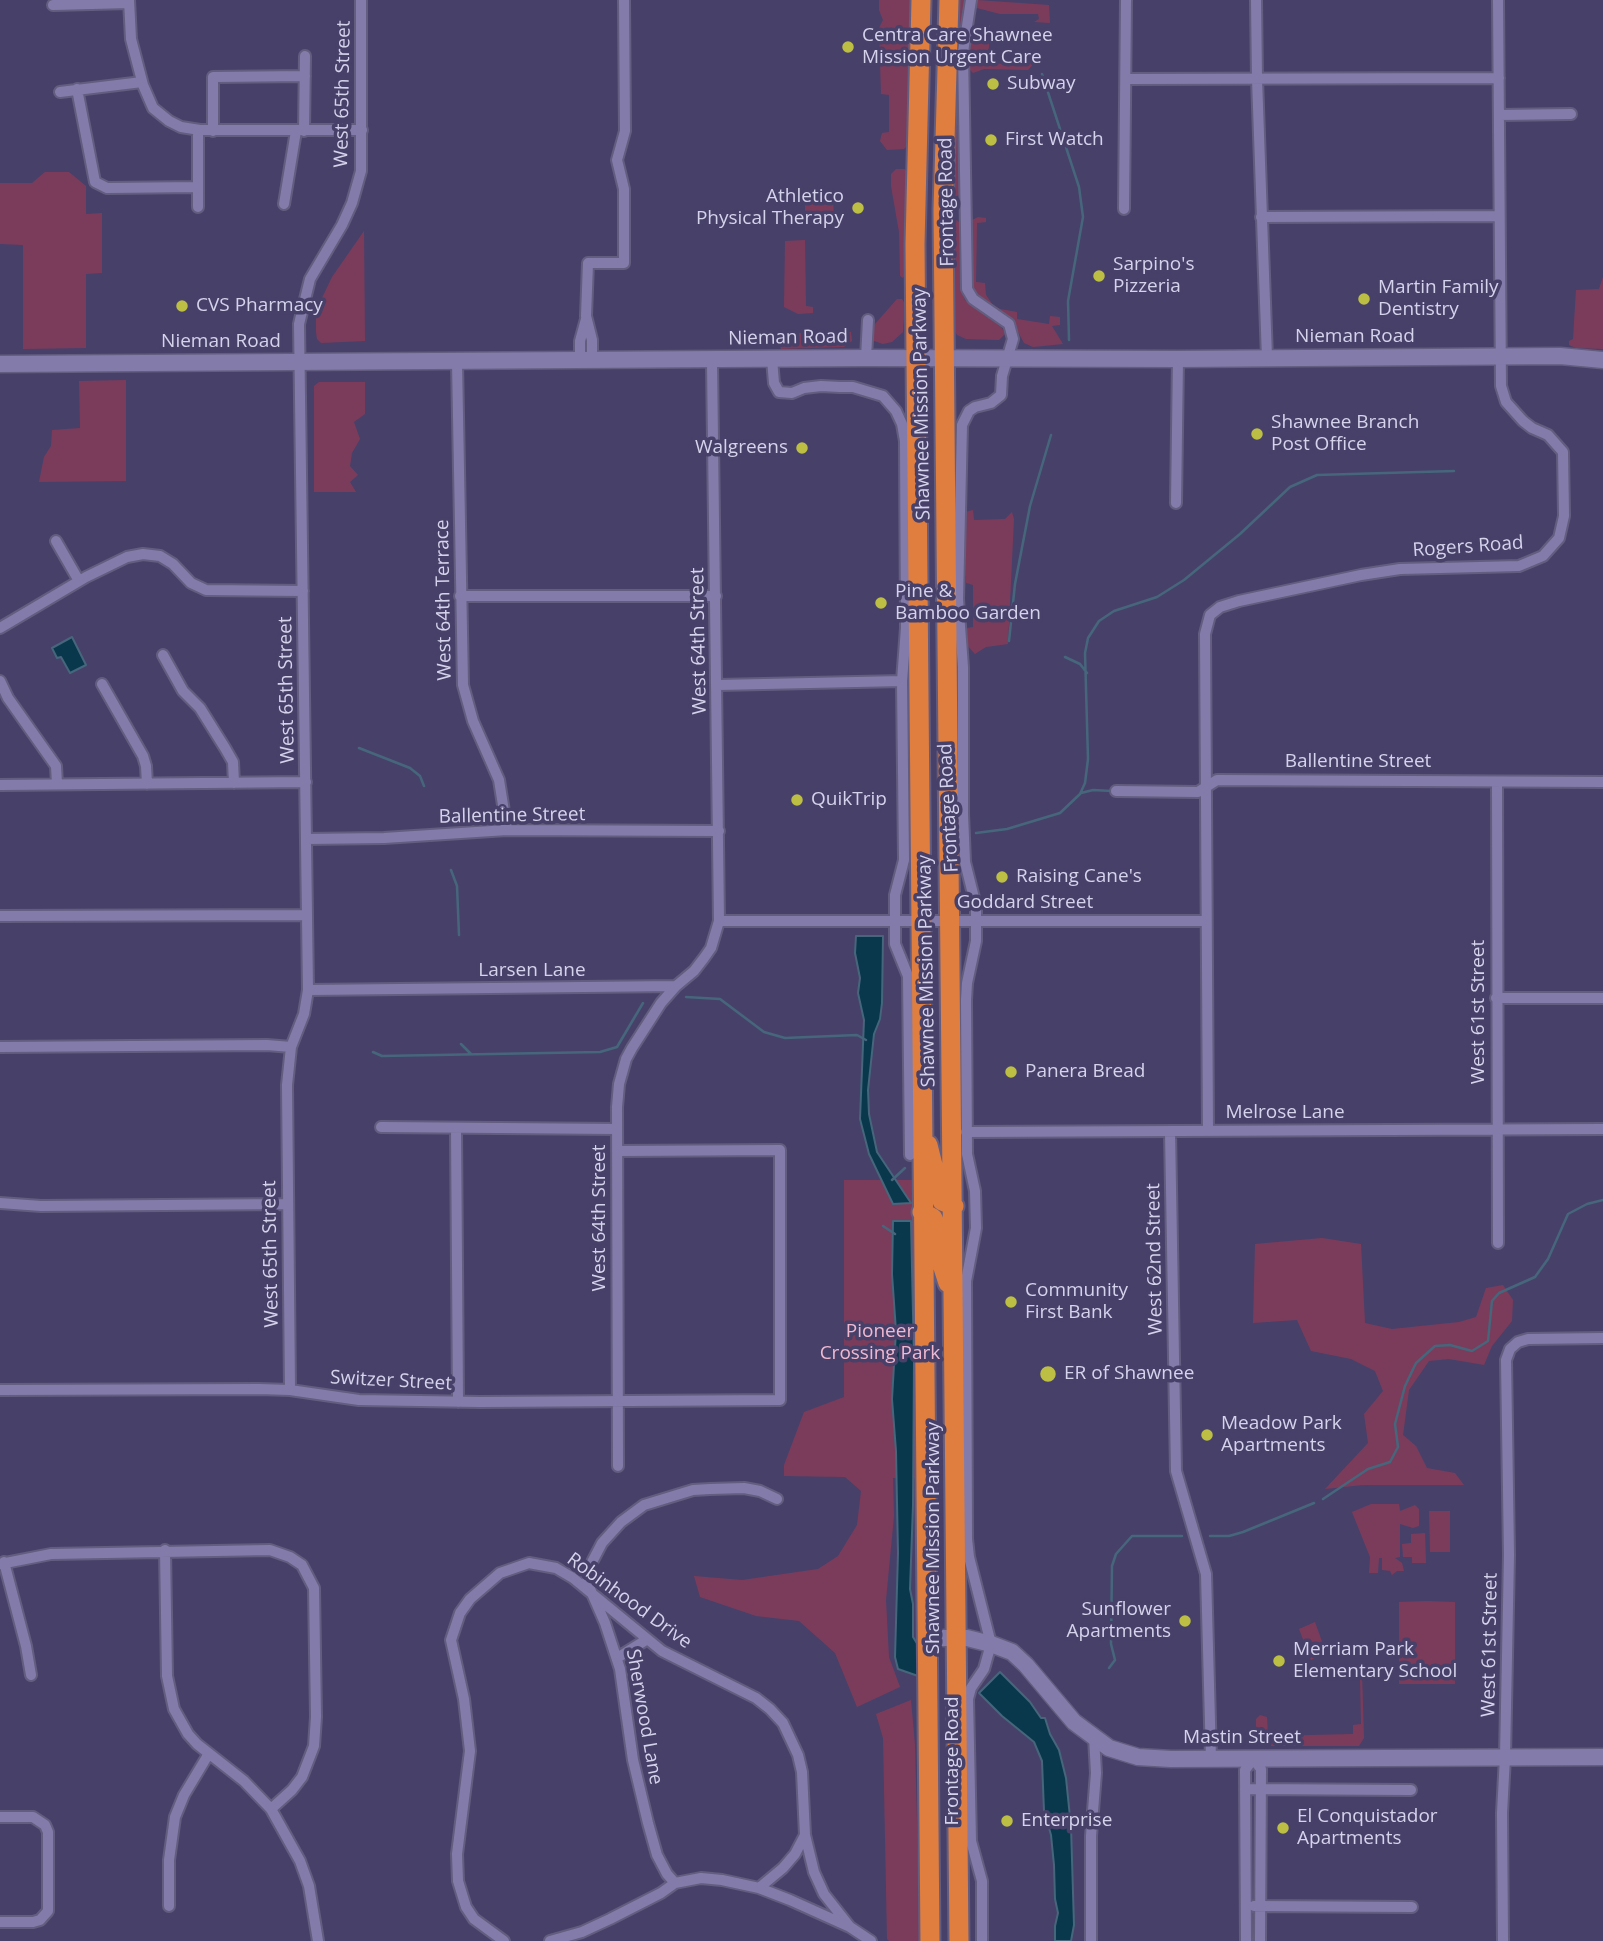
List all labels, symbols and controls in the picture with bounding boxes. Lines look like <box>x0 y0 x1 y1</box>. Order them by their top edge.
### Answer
street label: West 65th Street <box>330 20 356 168</box>
place label: Centra Care Shawnee Mission Urgent Care <box>862 25 1053 69</box>
marker: Centra Care Shawnee Mission Urgent Care <box>840 39 856 55</box>
place label: Subway <box>1007 73 1075 95</box>
marker: Subway <box>985 76 1001 92</box>
place label: First Watch <box>1005 129 1104 151</box>
marker: First Watch <box>983 132 999 148</box>
street label: Frontage Road <box>934 137 960 267</box>
place label: Athletico Physical Therapy <box>696 186 844 230</box>
marker: Athletico Physical Therapy <box>850 200 866 216</box>
place label: Sarpino's Pizzeria <box>1113 254 1194 298</box>
marker: Sarpino's Pizzeria <box>1091 268 1107 284</box>
place label: Martin Family Dentistry <box>1378 277 1499 321</box>
street label: Shawnee Mission Parkway <box>909 288 935 520</box>
marker: Martin Family Dentistry <box>1356 291 1372 307</box>
place label: CVS Pharmacy <box>196 295 323 317</box>
marker: CVS Pharmacy <box>174 298 190 314</box>
street label: Nieman Road <box>728 326 848 350</box>
street label: Nieman Road <box>1295 326 1415 348</box>
street label: Nieman Road <box>161 331 281 353</box>
place label: Shawnee Branch Post Office <box>1271 412 1419 456</box>
marker: Shawnee Branch Post Office <box>1249 426 1265 442</box>
place label: Walgreens <box>695 437 788 459</box>
marker: Walgreens <box>794 440 810 456</box>
street label: West 64th Terrace <box>431 519 457 681</box>
street label: Rogers Road <box>1412 532 1524 562</box>
street label: West 64th Street <box>686 567 712 715</box>
place label: Pine & Bamboo Garden <box>895 581 1041 625</box>
marker: Pine & Bamboo Garden <box>873 595 889 611</box>
street label: West 65th Street <box>274 616 300 764</box>
street label: Frontage Road <box>934 743 964 873</box>
street label: Ballentine Street <box>1285 751 1431 773</box>
place label: QuikTrip <box>811 789 887 811</box>
marker: QuikTrip <box>789 792 805 808</box>
street label: Ballentine Street <box>438 803 586 829</box>
street label: Shawnee Mission Parkway <box>914 855 940 1087</box>
place label: Raising Cane's <box>1016 866 1142 888</box>
marker: Raising Cane's <box>994 869 1010 885</box>
street label: Goddard Street <box>957 892 1093 914</box>
street label: West 61st Street <box>1468 940 1490 1084</box>
street label: Larsen Lane <box>478 960 586 982</box>
place label: Panera Bread <box>1025 1061 1145 1083</box>
marker: Panera Bread <box>1003 1064 1019 1080</box>
street label: Melrose Lane <box>1225 1102 1345 1124</box>
street label: West 64th Street <box>589 1144 611 1292</box>
street label: West 65th Street <box>258 1180 284 1328</box>
street label: West 62nd Street <box>1142 1183 1168 1335</box>
place label: Community First Bank <box>1025 1280 1128 1324</box>
marker: Community First Bank <box>1003 1294 1019 1310</box>
park label: Pioneer Crossing Park <box>820 1321 940 1365</box>
place label: ER of Shawnee <box>1064 1363 1194 1385</box>
marker: ER of Shawnee <box>1038 1364 1058 1384</box>
street label: Switzer Street <box>329 1366 453 1396</box>
place label: Meadow Park Apartments <box>1221 1413 1342 1457</box>
street label: Shawnee Mission Parkway <box>923 1422 945 1654</box>
marker: Meadow Park Apartments <box>1199 1427 1215 1443</box>
street label: Robinhood Drive <box>562 1548 696 1654</box>
street label: West 61st Street <box>1477 1573 1503 1717</box>
place label: Sunflower Apartments <box>1067 1599 1171 1643</box>
marker: Sunflower Apartments <box>1177 1613 1193 1629</box>
place label: Merriam Park Elementary School <box>1293 1639 1457 1683</box>
street label: Sherwood Lane <box>621 1647 667 1787</box>
marker: Merriam Park Elementary School <box>1271 1653 1287 1669</box>
street label: Frontage Road <box>942 1696 964 1826</box>
street label: Mastin Street <box>1183 1727 1301 1749</box>
place label: El Conquistador Apartments <box>1297 1806 1438 1850</box>
place label: Enterprise <box>1021 1810 1112 1832</box>
marker: Enterprise <box>999 1813 1015 1829</box>
marker: El Conquistador Apartments <box>1275 1820 1291 1836</box>

